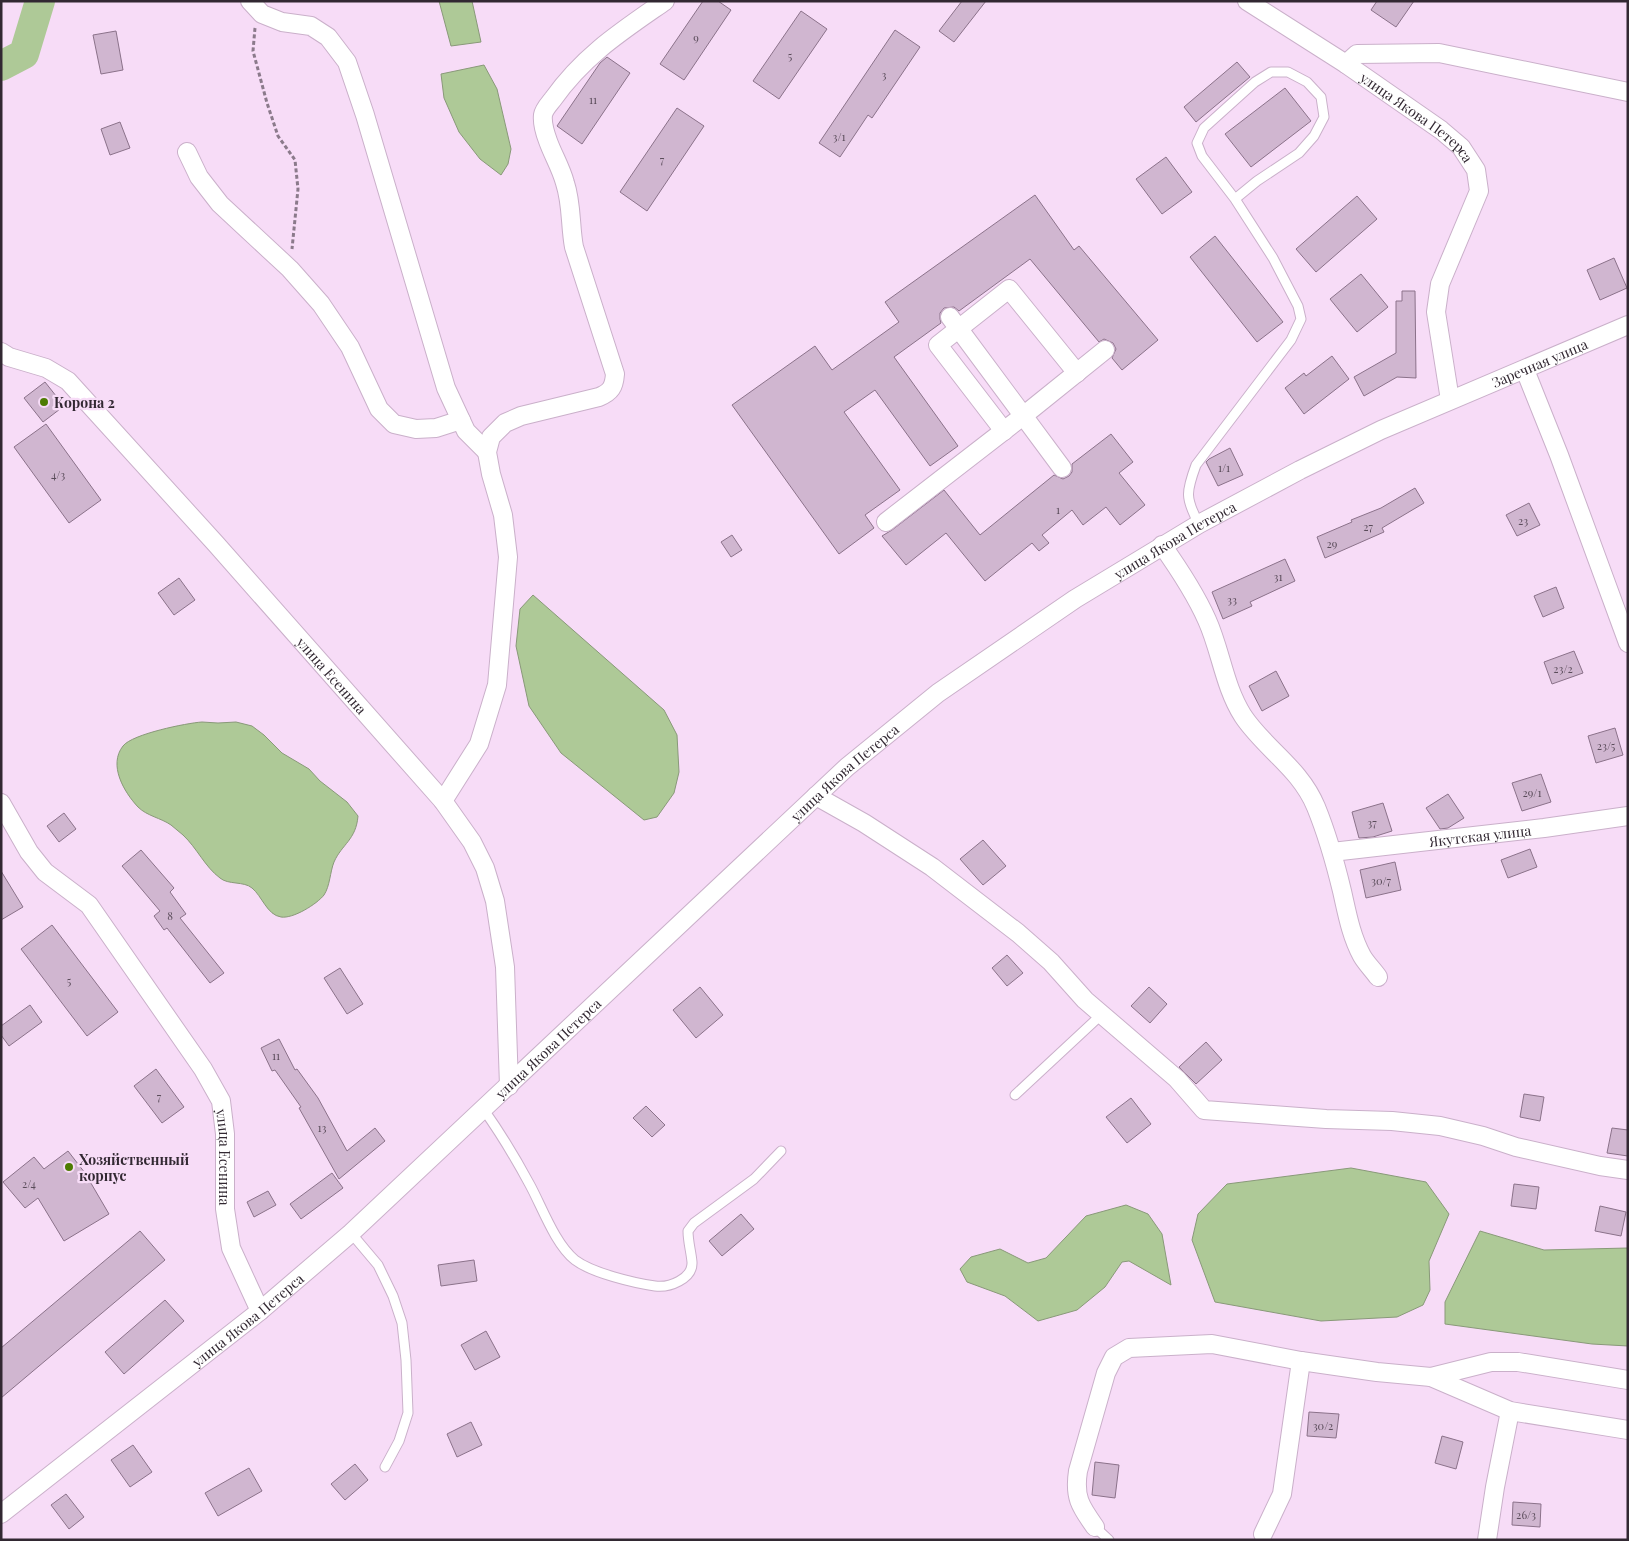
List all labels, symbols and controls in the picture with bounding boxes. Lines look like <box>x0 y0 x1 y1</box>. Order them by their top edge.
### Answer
house number: 9 <box>693 30 699 45</box>
house number: 5 <box>788 48 793 63</box>
house number: 3 <box>882 67 887 82</box>
street label: улица Якова Петерса <box>1356 67 1478 166</box>
house number: 11 <box>589 92 597 107</box>
house number: 3/1 <box>832 129 846 144</box>
house number: 7 <box>660 152 665 167</box>
street label: Заречная улица <box>1489 334 1590 391</box>
place label: Корона 2 <box>54 393 115 412</box>
marker: Корона 2 <box>38 396 50 408</box>
house number: 1/1 <box>1218 460 1230 475</box>
house number: 4/3 <box>51 467 65 482</box>
street label: улица Якова Петерса <box>1109 497 1239 583</box>
house number: 1 <box>1056 502 1060 517</box>
house number: 23 <box>1518 513 1528 528</box>
house number: 27 <box>1363 519 1373 534</box>
house number: 29 <box>1327 536 1338 551</box>
house number: 31 <box>1273 569 1283 584</box>
house number: 33 <box>1227 592 1237 607</box>
street label: улица Есенина <box>292 632 371 718</box>
house number: 23/2 <box>1553 661 1573 676</box>
street label: улица Якова Петерса <box>785 719 902 826</box>
house number: 23/5 <box>1597 738 1616 753</box>
house number: 29/1 <box>1522 785 1542 800</box>
house number: 37 <box>1367 815 1377 830</box>
street label: Якутская улица <box>1427 820 1532 851</box>
house number: 30/7 <box>1371 873 1392 888</box>
house number: 8 <box>167 908 173 923</box>
house number: 5 <box>67 973 72 988</box>
street label: улица Якова Петерса <box>490 994 605 1103</box>
house number: 11 <box>272 1048 280 1063</box>
house number: 7 <box>157 1089 162 1104</box>
street label: улица Есенина <box>212 1107 235 1206</box>
house number: 13 <box>318 1120 326 1135</box>
place label: Хозяйственный корпус <box>79 1150 189 1185</box>
marker: Хозяйственный корпус <box>63 1161 75 1173</box>
house number: 2/4 <box>22 1176 37 1191</box>
street label: улица Якова Петерса <box>187 1269 307 1371</box>
house number: 30/2 <box>1313 1418 1333 1433</box>
house number: 26/3 <box>1516 1507 1536 1522</box>

